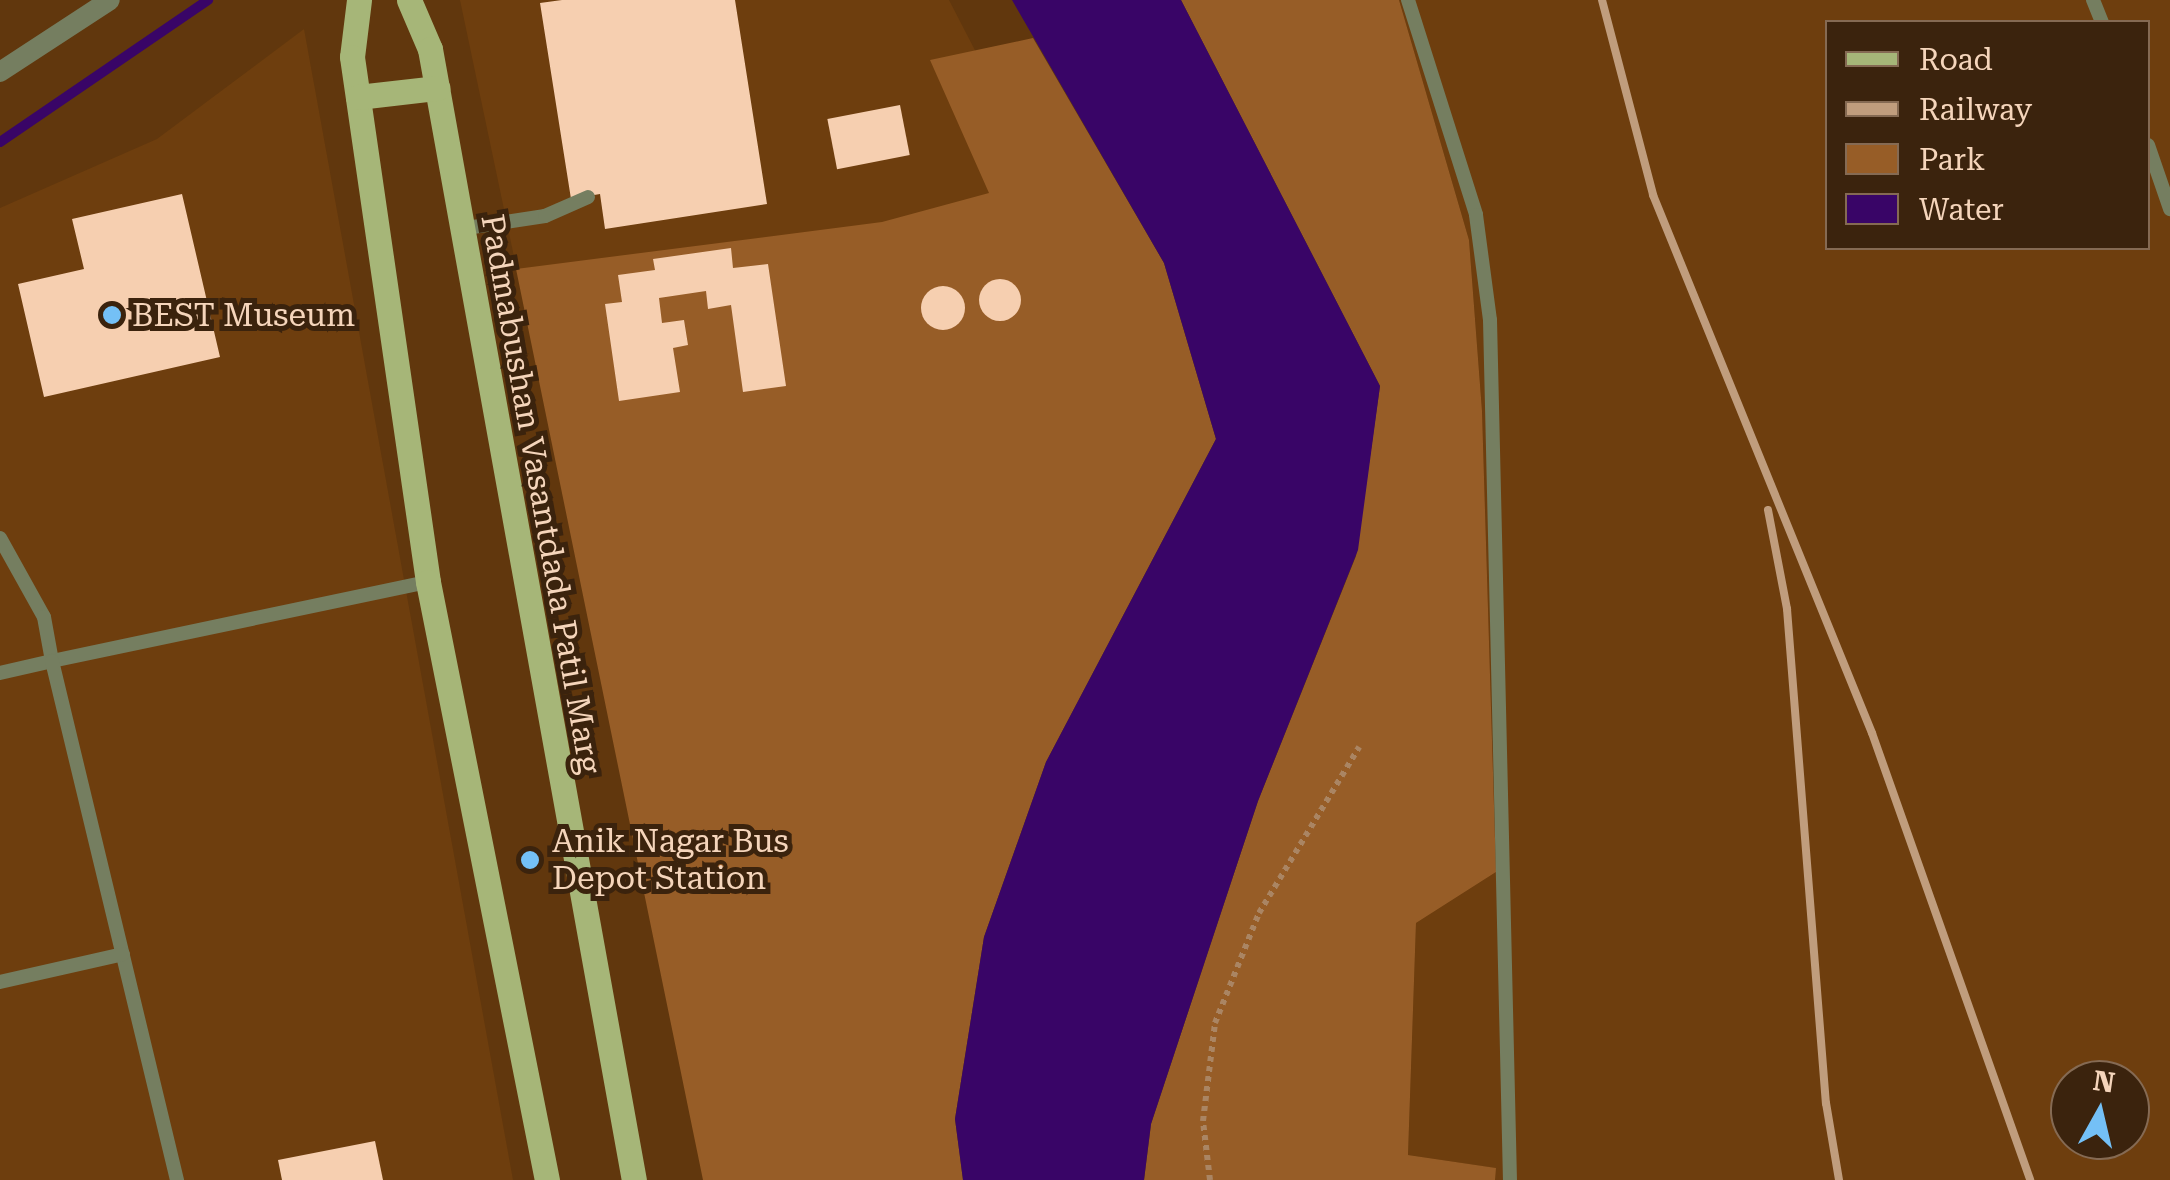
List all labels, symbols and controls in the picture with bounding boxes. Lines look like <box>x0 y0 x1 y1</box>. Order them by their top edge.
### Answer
legend <box>1825 20 2150 250</box>
text: Road <box>1919 42 1993 77</box>
text: Railway <box>1919 92 2032 127</box>
text: Park <box>1919 142 1985 177</box>
text: Water <box>1919 192 2004 227</box>
street label: Padmabushan Vasantdada Patil Marg <box>473 211 609 777</box>
place label: BEST Museum <box>132 296 355 334</box>
marker: BEST Museum <box>101 304 123 326</box>
place label: Anik Nagar Bus Depot Station <box>552 823 789 898</box>
marker: Anik Nagar Bus Depot Station <box>517 847 543 873</box>
north arrow <box>2050 1060 2150 1160</box>
text: N <box>2091 1064 2117 1100</box>

